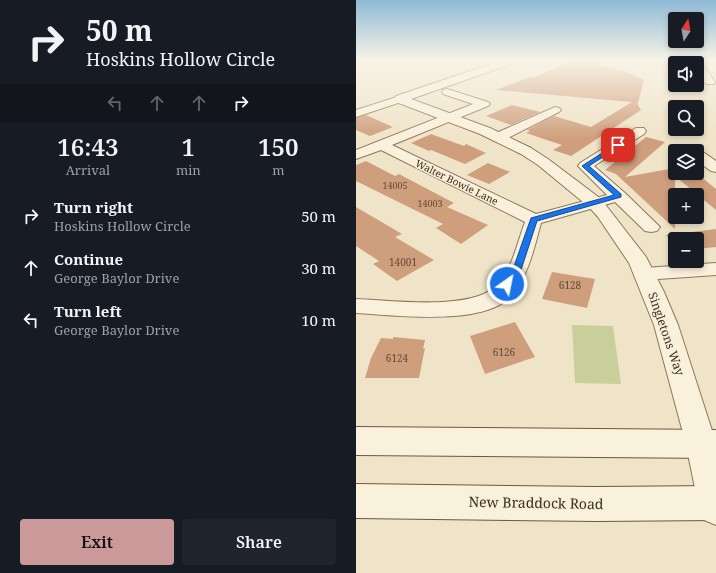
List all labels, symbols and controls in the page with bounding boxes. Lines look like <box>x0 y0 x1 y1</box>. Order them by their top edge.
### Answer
text: 50 m <box>86 11 153 49</box>
north arrow <box>668 12 704 48</box>
map controls <box>668 12 704 268</box>
icon: right <box>20 16 72 68</box>
text: Hoskins Hollow Circle <box>86 47 275 71</box>
button: sound <box>668 56 704 92</box>
icon: left <box>104 92 126 114</box>
icon: ahead <box>146 92 168 114</box>
icon: ahead <box>188 92 210 114</box>
icon: right <box>230 92 252 114</box>
button: search <box>668 100 704 136</box>
pin <box>601 128 635 162</box>
text: 16:43 <box>57 130 119 163</box>
text: 1 <box>182 130 195 163</box>
text: 150 <box>258 130 299 163</box>
icon: arrive <box>607 134 629 156</box>
button: layers <box>668 144 704 180</box>
street label: Walter Bowie Lane <box>413 156 501 208</box>
text: Arrival <box>66 161 110 179</box>
text: min <box>176 161 201 179</box>
text: m <box>272 161 284 179</box>
house number: 14005 <box>382 179 408 192</box>
button: + <box>668 188 704 224</box>
text: Turn right <box>54 197 133 217</box>
house number: 14003 <box>417 197 443 210</box>
icon: right <box>20 205 42 227</box>
text: 50 m <box>301 206 336 226</box>
text: Hoskins Hollow Circle <box>54 217 191 235</box>
button: − <box>668 232 704 268</box>
text: Continue <box>54 249 123 269</box>
house number: 14001 <box>389 255 417 269</box>
icon: ahead <box>20 257 42 279</box>
text: 30 m <box>301 258 336 278</box>
position arrow <box>486 263 528 305</box>
text: George Baylor Drive <box>54 269 179 287</box>
house number: 6128 <box>559 278 582 292</box>
street label: Singletons Way <box>644 290 689 378</box>
text: Turn left <box>54 301 122 321</box>
icon: left <box>20 309 42 331</box>
text: 10 m <box>301 310 336 330</box>
text: George Baylor Drive <box>54 321 179 339</box>
house number: 6126 <box>493 345 516 359</box>
house number: 6124 <box>386 351 409 365</box>
street label: New Braddock Road <box>468 492 604 513</box>
button: Exit <box>20 519 174 565</box>
button: Share <box>182 519 336 565</box>

